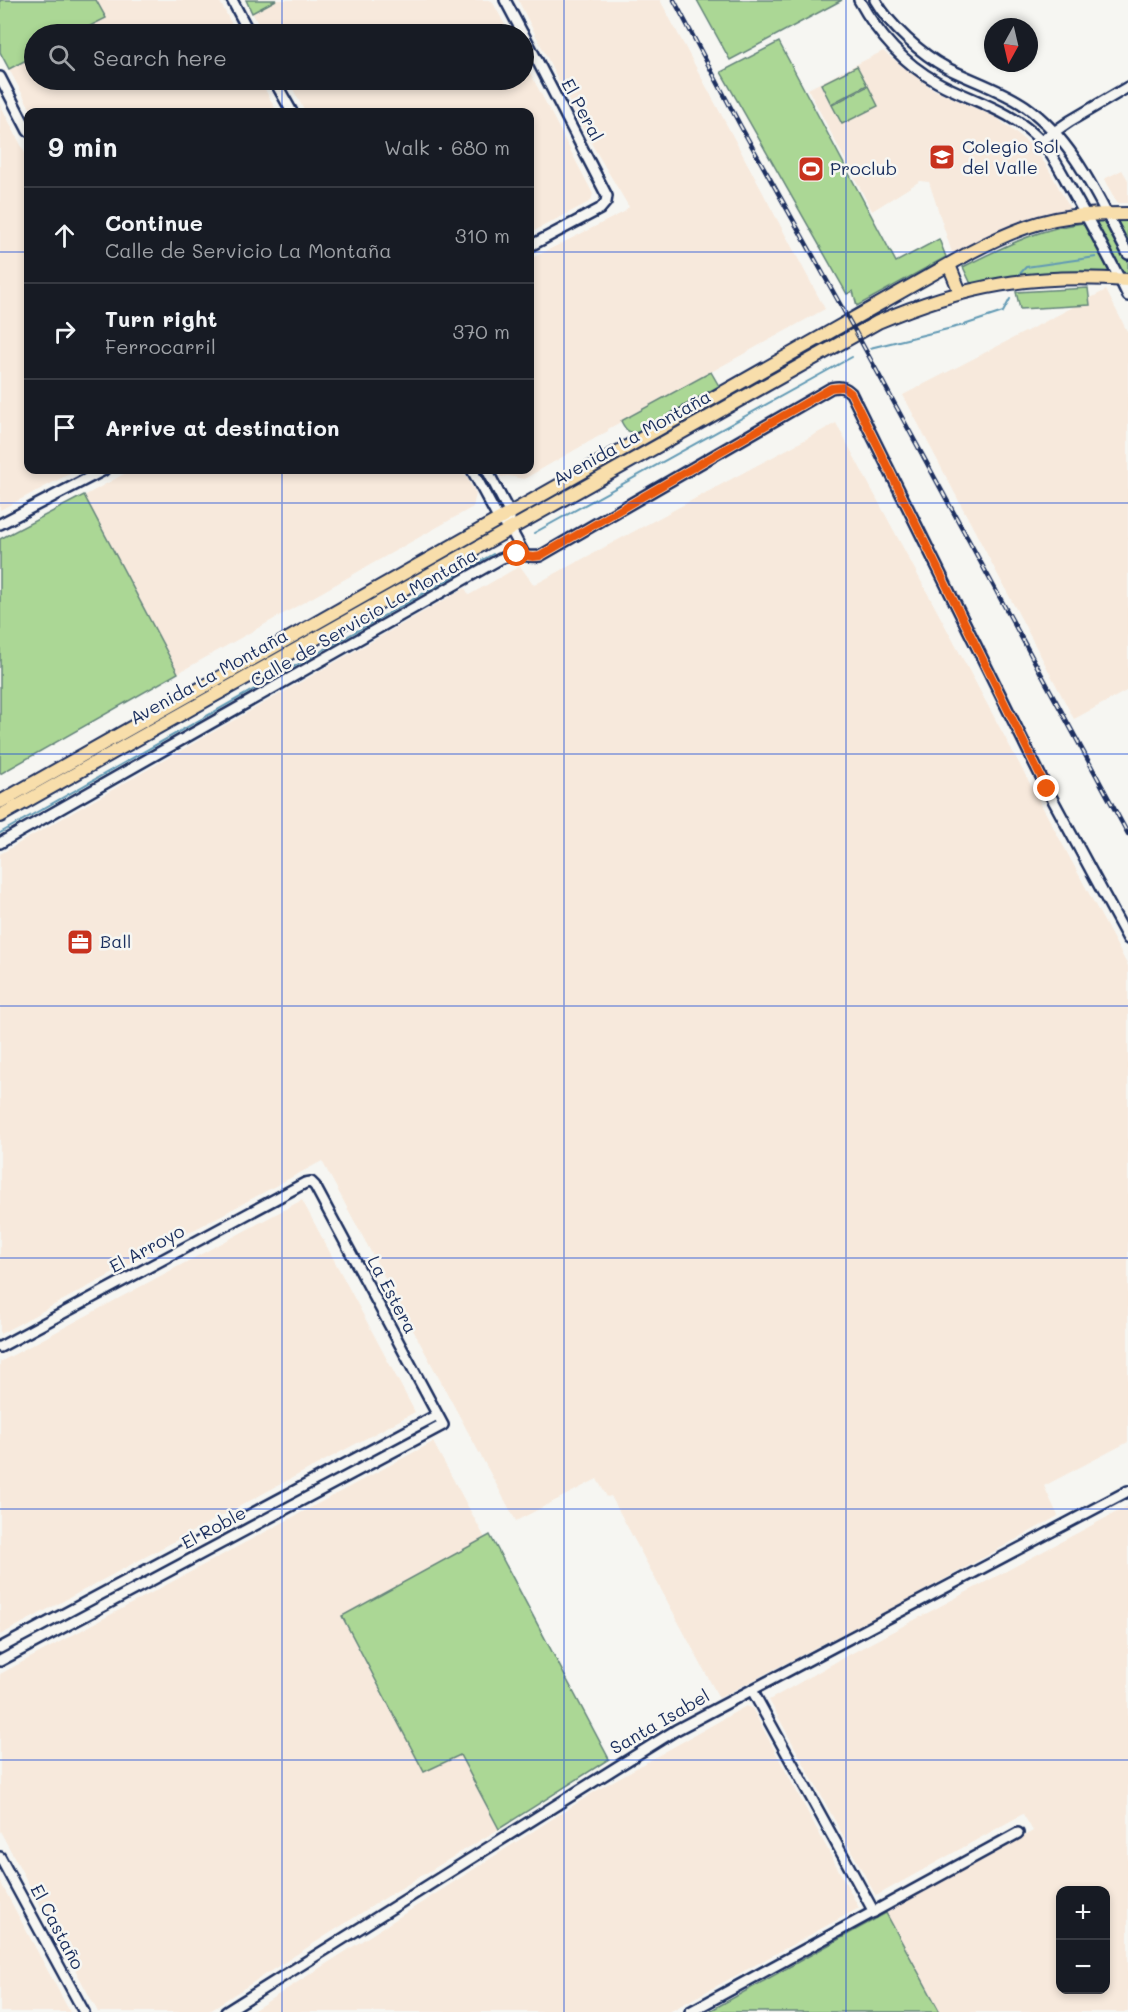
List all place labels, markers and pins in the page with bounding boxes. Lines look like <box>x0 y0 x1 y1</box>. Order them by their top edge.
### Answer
place label: Colegio Sol del Valle <box>962 134 1059 179</box>
school or university icon: Colegio Sol del Valle <box>927 142 957 172</box>
sports icon: Proclub <box>796 154 826 184</box>
place label: Proclub <box>830 156 897 180</box>
office icon: Ball <box>65 927 95 957</box>
place label: Ball <box>100 929 131 953</box>

